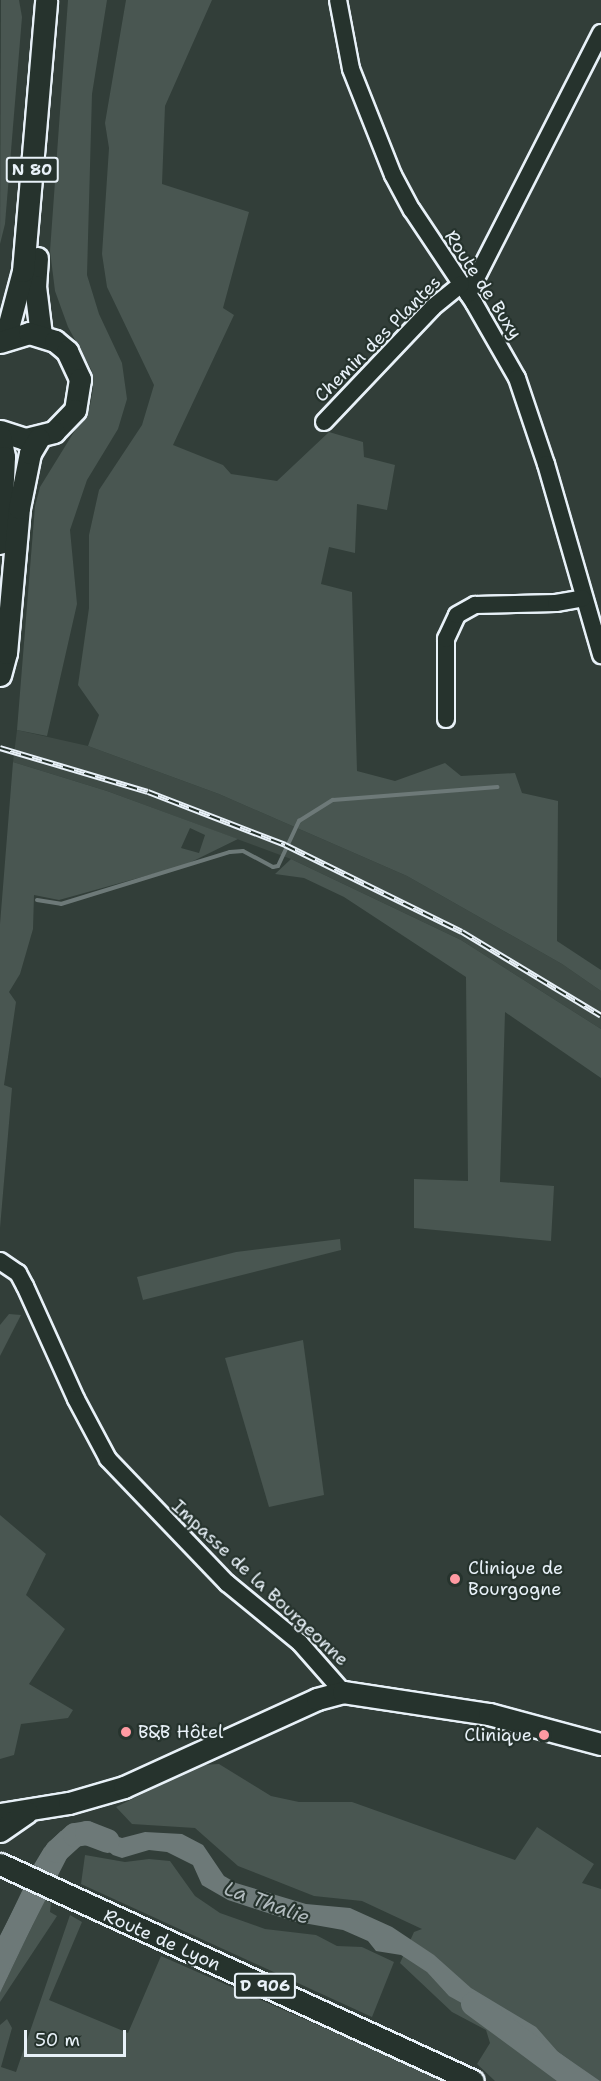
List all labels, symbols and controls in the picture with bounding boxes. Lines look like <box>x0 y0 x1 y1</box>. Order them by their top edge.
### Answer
road number: N 80 <box>5 157 59 183</box>
street label: Route de Buxy <box>440 227 526 343</box>
street label: Chemin des Plantes <box>310 271 446 407</box>
street label: Impasse de la Bourgeonne <box>167 1496 353 1670</box>
place label: Clinique de Bourgogne <box>468 1558 563 1600</box>
marker: Clinique de Bourgogne <box>446 1570 464 1588</box>
place label: B&B Hôtel <box>138 1721 223 1743</box>
place label: Clinique <box>464 1724 532 1746</box>
marker: B&B Hôtel <box>119 1725 133 1739</box>
marker: Clinique <box>537 1728 551 1742</box>
water label: La Thalie <box>221 1876 313 1930</box>
street label: Route de Lyon <box>100 1905 224 1975</box>
road number: D 906 <box>234 1973 296 1999</box>
scale bar <box>27 2018 129 2056</box>
text: 50 m <box>35 2028 80 2052</box>

